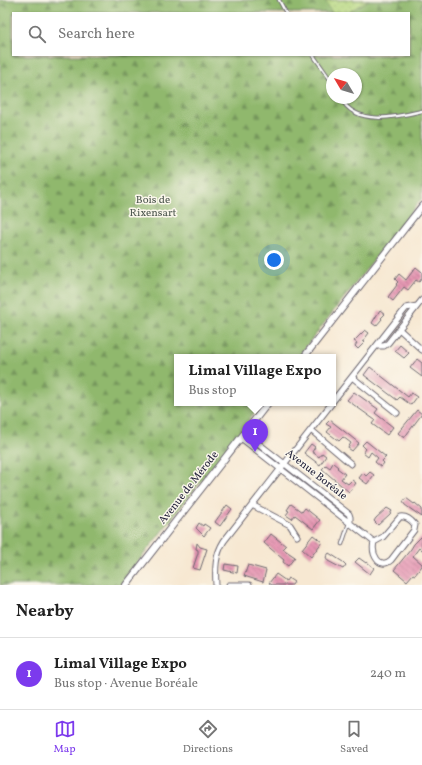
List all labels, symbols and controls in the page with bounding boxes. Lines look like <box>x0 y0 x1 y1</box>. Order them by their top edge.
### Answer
search box <box>12 12 410 56</box>
icon: search <box>26 23 48 45</box>
text: Search here <box>58 24 135 45</box>
north arrow <box>326 68 362 104</box>
park label: Bois de Rixensart <box>130 193 177 221</box>
your location <box>264 250 284 270</box>
popup <box>174 354 336 406</box>
text: Limal Village Expo <box>189 361 321 382</box>
text: Bus stop <box>189 382 236 400</box>
pin: 1 <box>242 419 268 452</box>
street label: Avenue Boréale <box>282 446 350 504</box>
street label: Avenue de Mérode <box>156 448 222 528</box>
text: Nearby <box>16 600 74 623</box>
text: Limal Village Expo <box>54 654 187 675</box>
text: 1 <box>26 665 32 683</box>
text: 240 m <box>370 665 406 683</box>
text: Bus stop · Avenue Boréale <box>54 675 198 693</box>
tab: Map <box>54 718 76 757</box>
tab: Directions <box>183 718 233 757</box>
tab: Saved <box>340 718 368 757</box>

